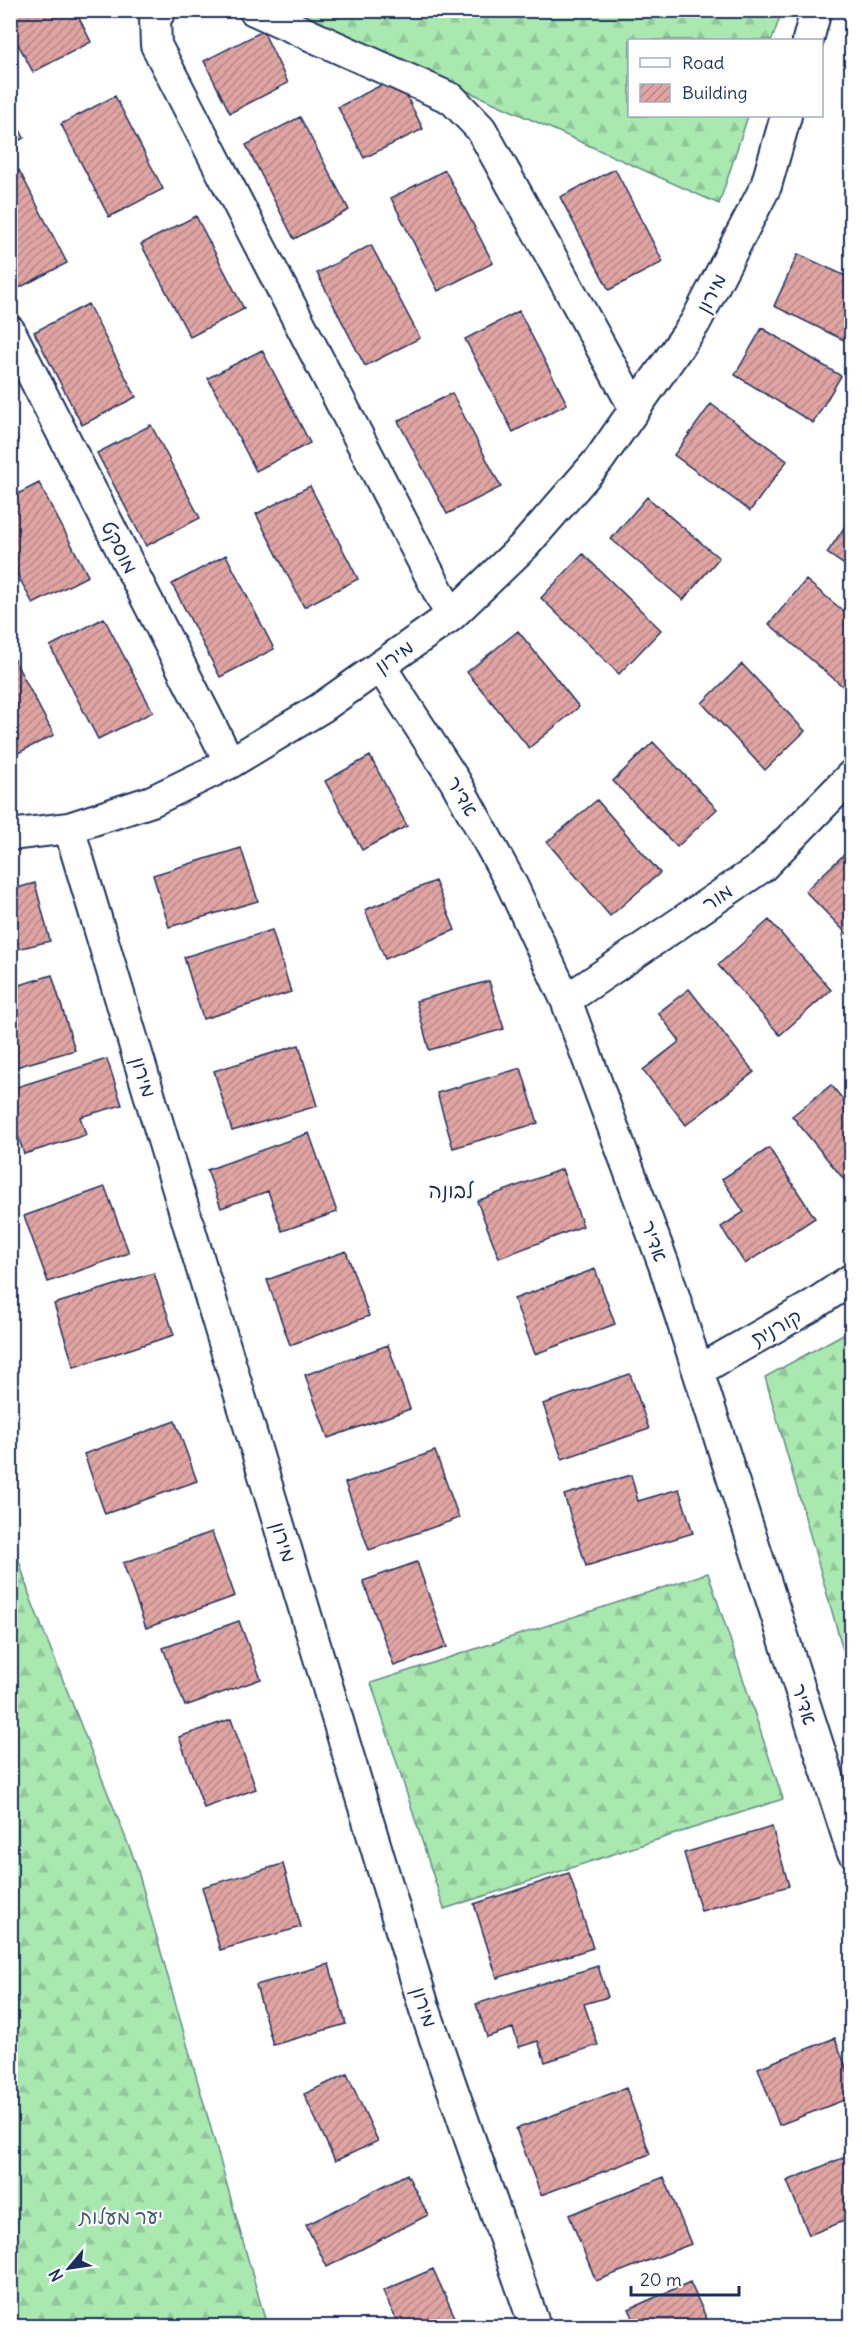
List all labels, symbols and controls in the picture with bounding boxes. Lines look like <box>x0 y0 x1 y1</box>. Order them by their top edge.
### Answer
legend <box>628 39 823 117</box>
text: Road <box>682 51 725 74</box>
text: Building <box>682 81 747 104</box>
street label: מירון <box>690 269 732 318</box>
street label: מוסקט <box>96 516 144 578</box>
street label: מירון <box>370 634 419 679</box>
street label: אדיר <box>442 772 484 820</box>
street label: מור <box>697 878 737 916</box>
street label: מירון <box>125 1054 162 1101</box>
district label: לבונה <box>428 1177 474 1204</box>
street label: אדיר <box>636 1217 674 1265</box>
street label: קורנית <box>746 1303 806 1352</box>
street label: מירון <box>265 1519 302 1566</box>
street label: אדיר <box>787 1680 823 1728</box>
street label: מירון <box>406 1983 443 2031</box>
park label: יער מעלות <box>78 2204 163 2229</box>
north arrow <box>39 2238 99 2298</box>
scale bar <box>631 2259 739 2297</box>
text: N <box>44 2266 67 2285</box>
text: 20 m <box>640 2268 682 2291</box>

